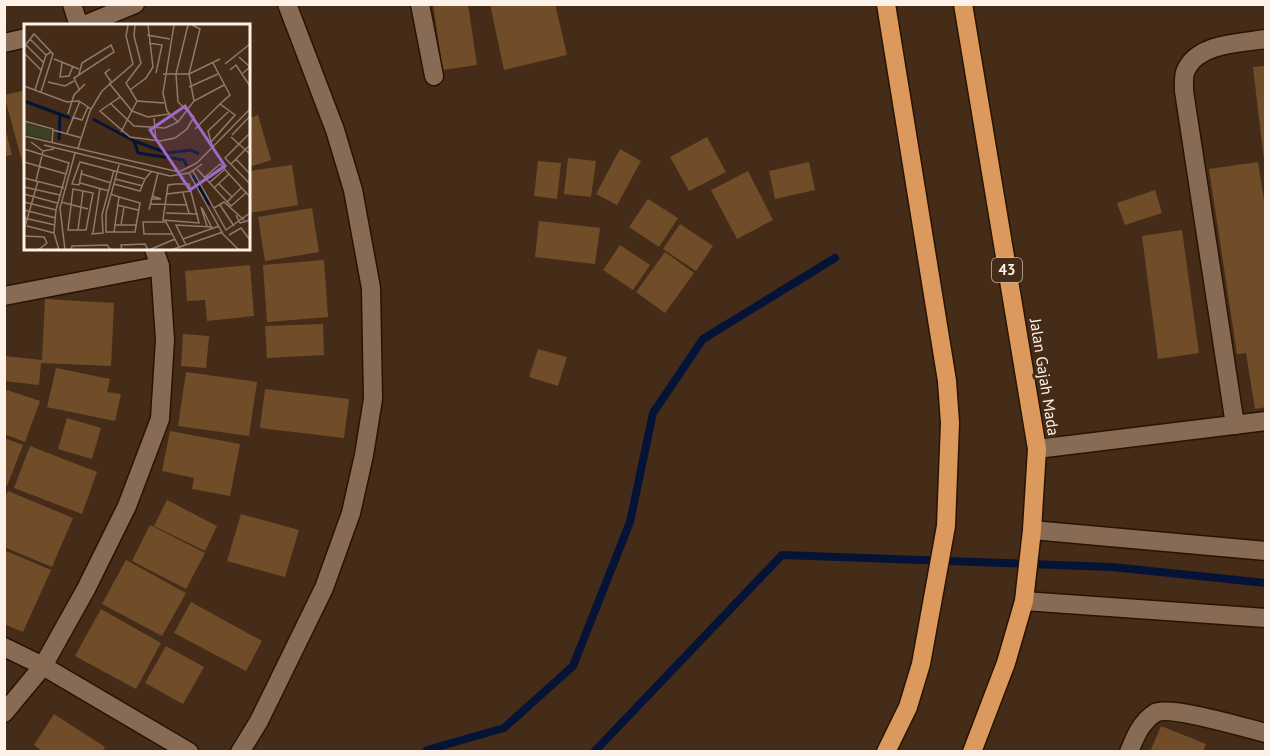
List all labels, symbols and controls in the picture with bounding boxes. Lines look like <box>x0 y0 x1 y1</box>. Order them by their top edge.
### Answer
inset map <box>24 24 250 250</box>
road number: 43 <box>992 258 1022 282</box>
street label: Jalan Gajah Mada <box>1026 316 1064 437</box>

